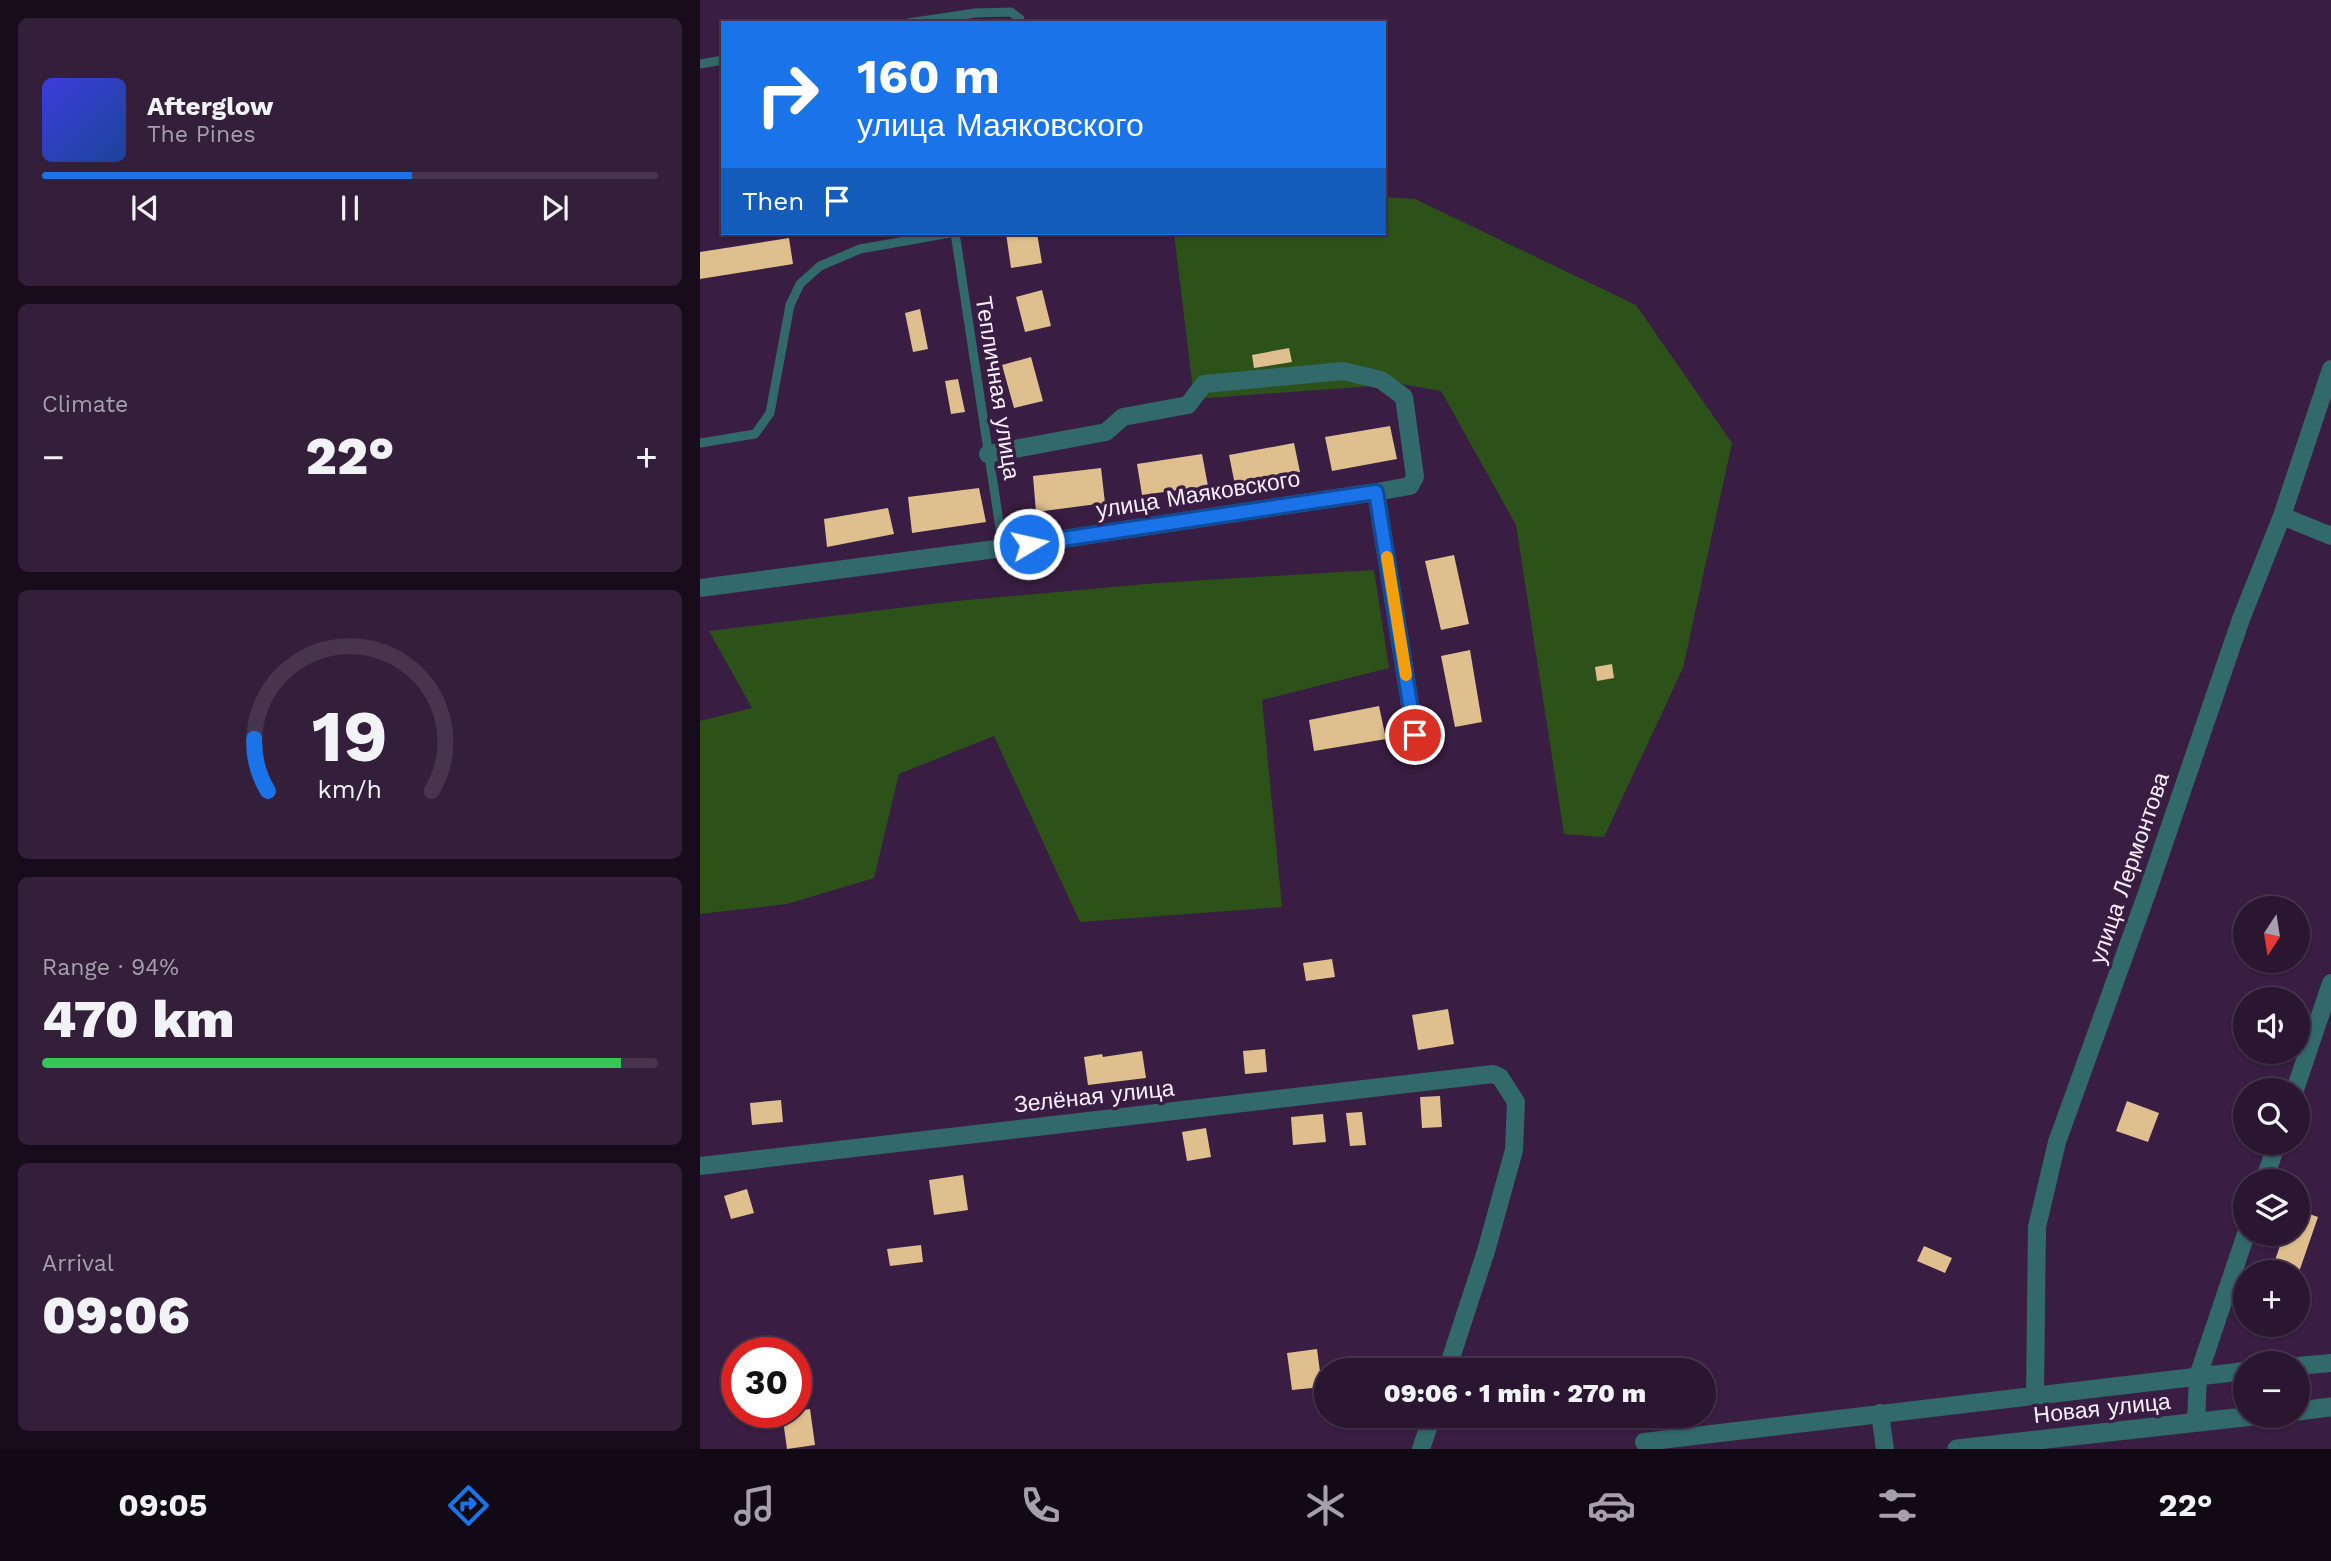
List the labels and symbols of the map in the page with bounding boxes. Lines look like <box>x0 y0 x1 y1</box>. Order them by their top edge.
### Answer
street label: Тепличная улица <box>970 294 1025 482</box>
street label: улица Маяковского <box>1094 465 1302 524</box>
position arrow <box>992 507 1066 581</box>
pin <box>1385 705 1445 765</box>
street label: улица Лермонтова <box>2084 769 2175 968</box>
north arrow <box>2233 896 2310 973</box>
street label: Зелёная улица <box>1013 1075 1176 1118</box>
speed limit sign: 30 <box>721 1337 812 1428</box>
street label: Новая улица <box>2032 1388 2172 1429</box>

